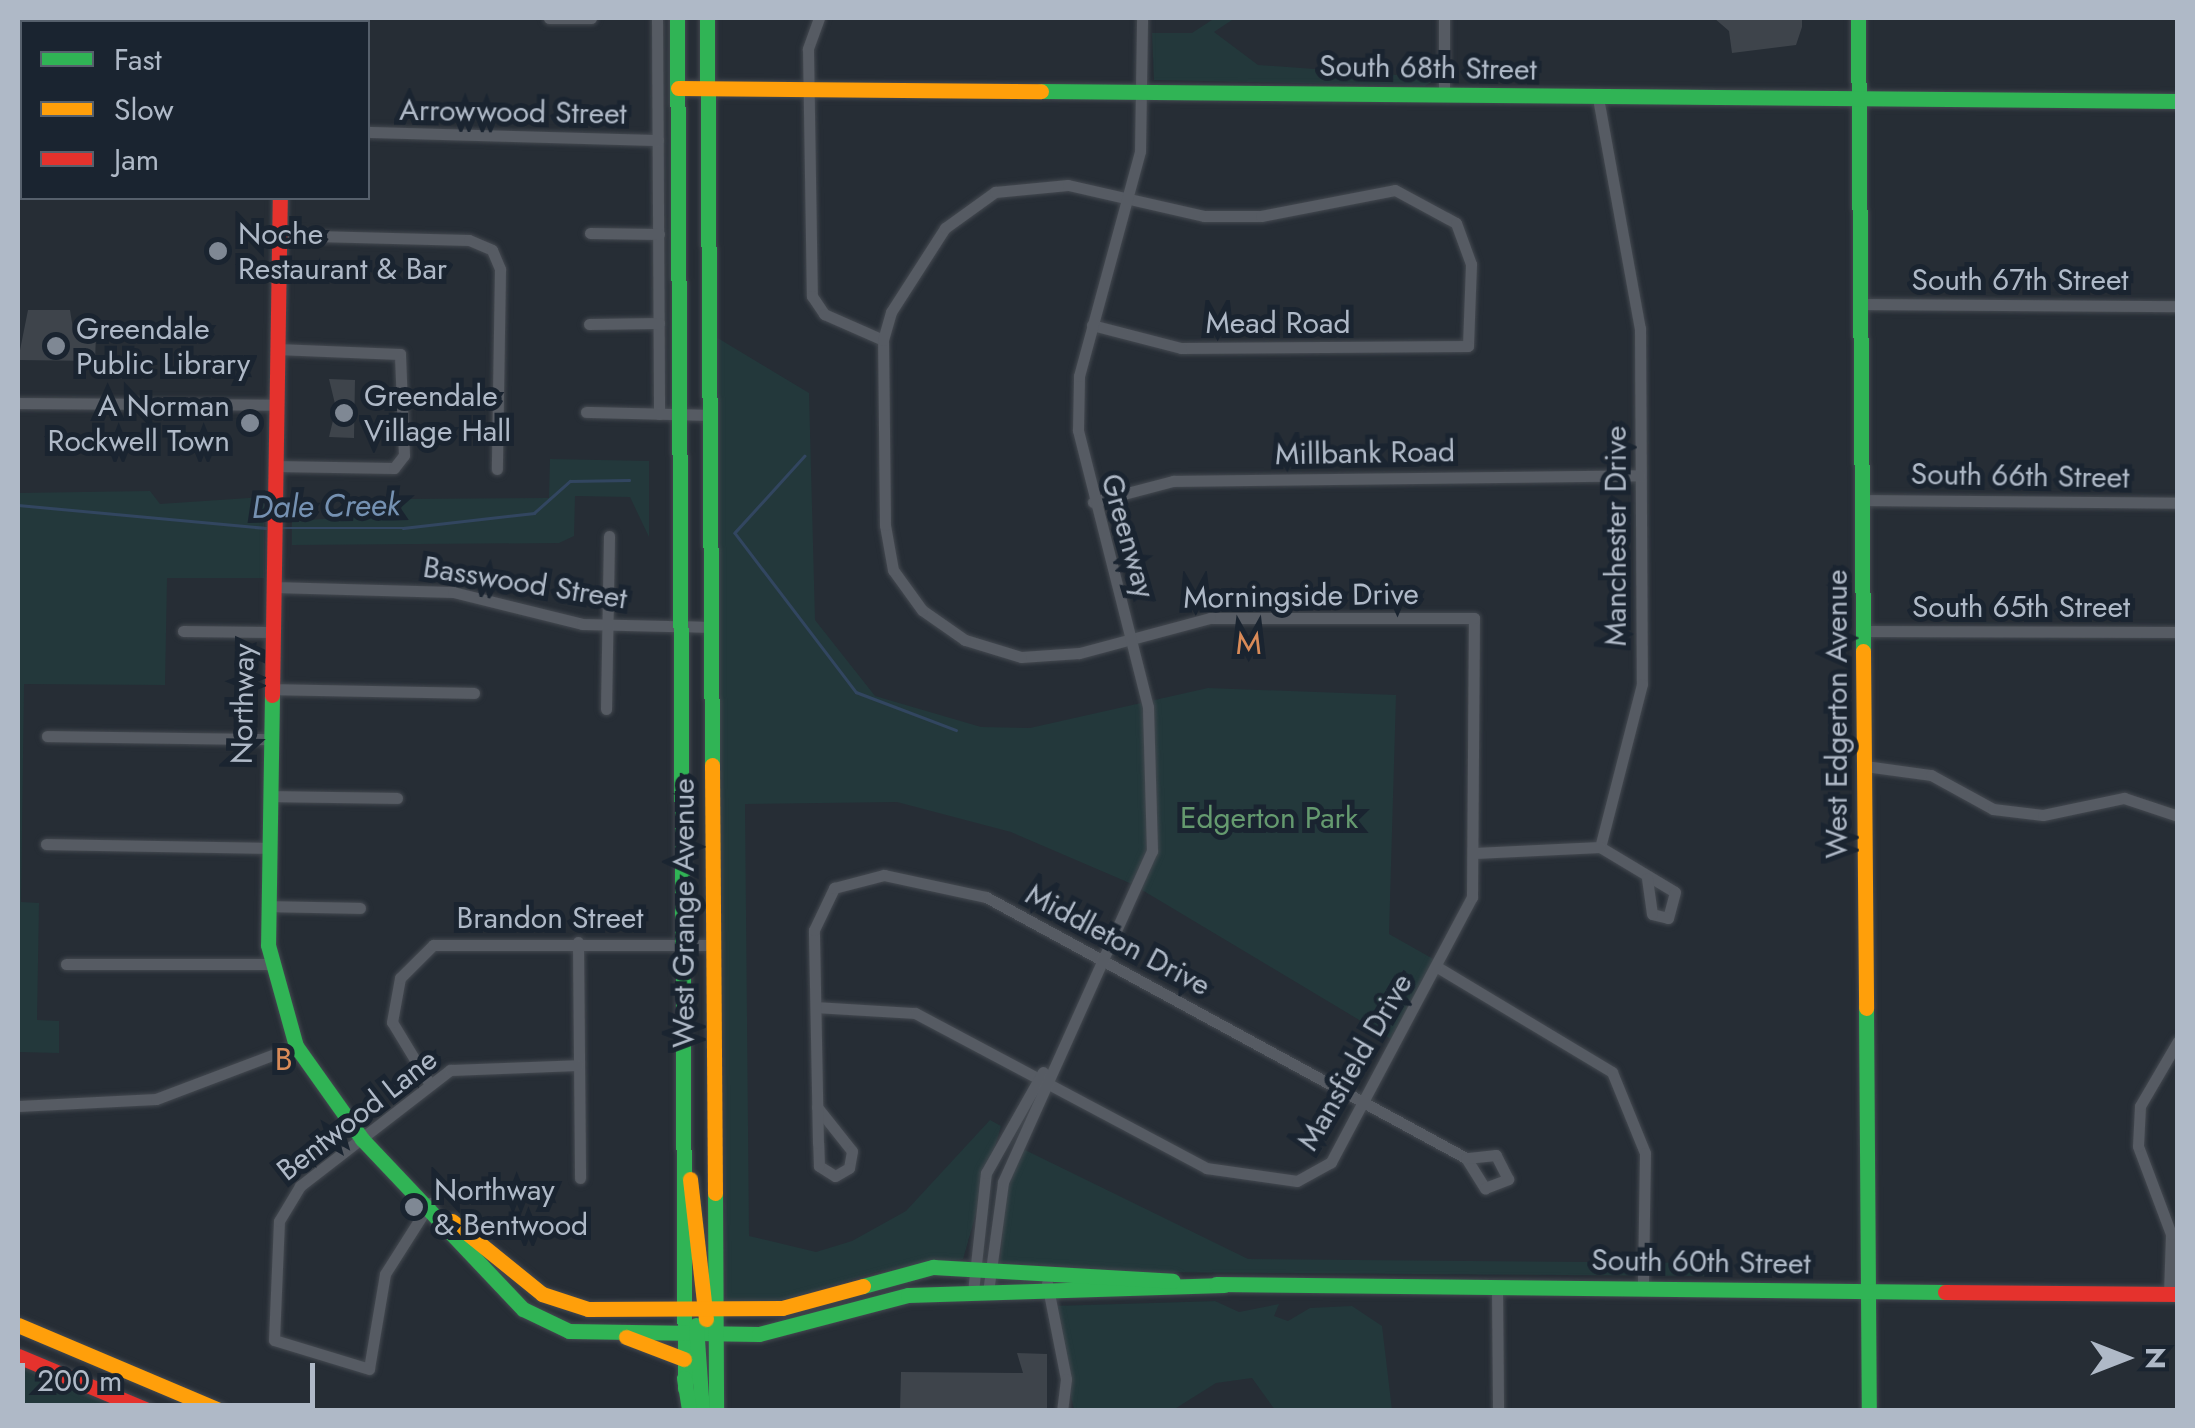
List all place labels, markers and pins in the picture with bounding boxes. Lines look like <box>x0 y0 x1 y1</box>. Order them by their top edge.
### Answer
place label: Noche Restaurant & Bar <box>238 216 447 286</box>
marker: Noche Restaurant & Bar <box>207 240 229 262</box>
place label: Greendale Public Library <box>76 311 250 382</box>
marker: Greendale Public Library <box>45 335 67 357</box>
place label: Greendale Village Hall <box>364 378 511 448</box>
place label: A Norman Rockwell Town <box>48 388 230 458</box>
marker: Greendale Village Hall <box>333 402 355 424</box>
marker: A Norman Rockwell Town <box>239 412 261 434</box>
place label: Northway & Bentwood <box>434 1172 588 1242</box>
marker: Northway & Bentwood <box>403 1196 425 1218</box>

